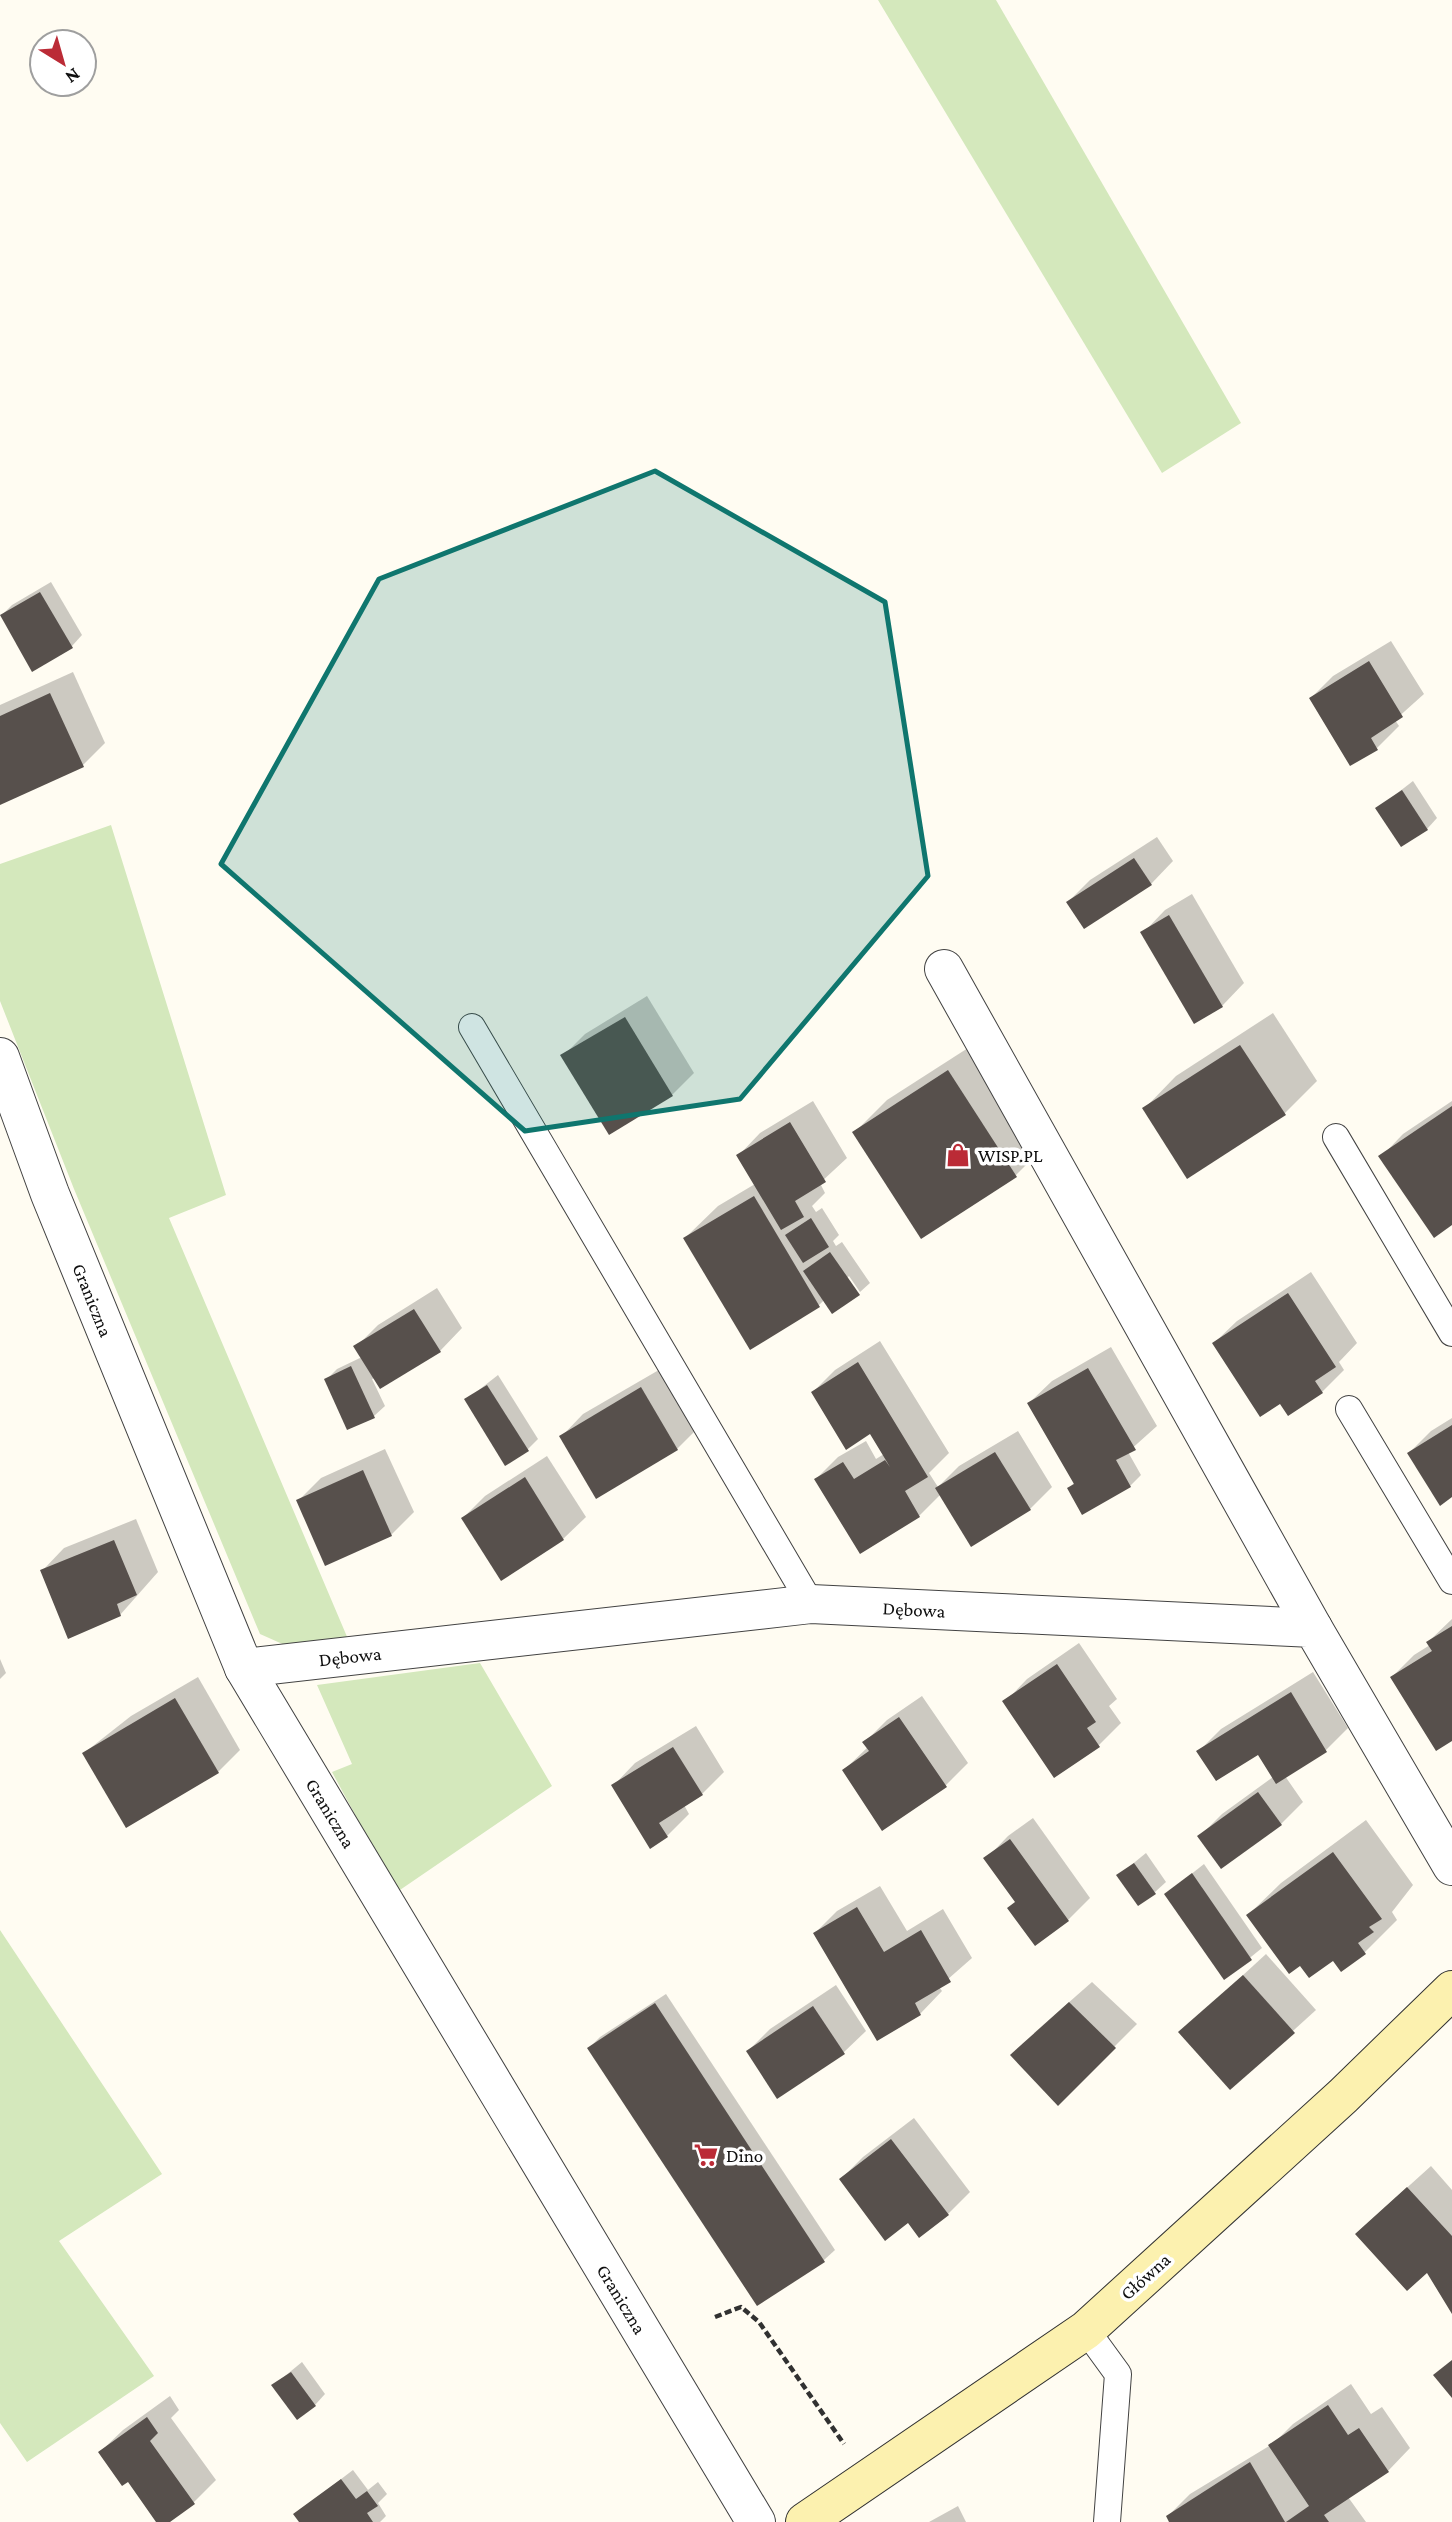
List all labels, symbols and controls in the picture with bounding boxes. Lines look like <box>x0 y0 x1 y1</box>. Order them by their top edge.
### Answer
north arrow <box>28 28 98 98</box>
text: N <box>61 64 84 88</box>
shop icon: WISP.PL <box>944 1141 972 1169</box>
place label: WISP.PL <box>978 1145 1043 1166</box>
street label: Graniczna <box>68 1260 117 1340</box>
street label: Dębowa <box>882 1597 946 1622</box>
street label: Dębowa <box>318 1643 383 1670</box>
street label: Graniczna <box>302 1775 360 1852</box>
supermarket icon: Dino <box>692 2141 720 2169</box>
place label: Dino <box>726 2145 763 2166</box>
street label: Główna <box>1116 2249 1175 2304</box>
street label: Graniczna <box>593 2261 651 2338</box>

